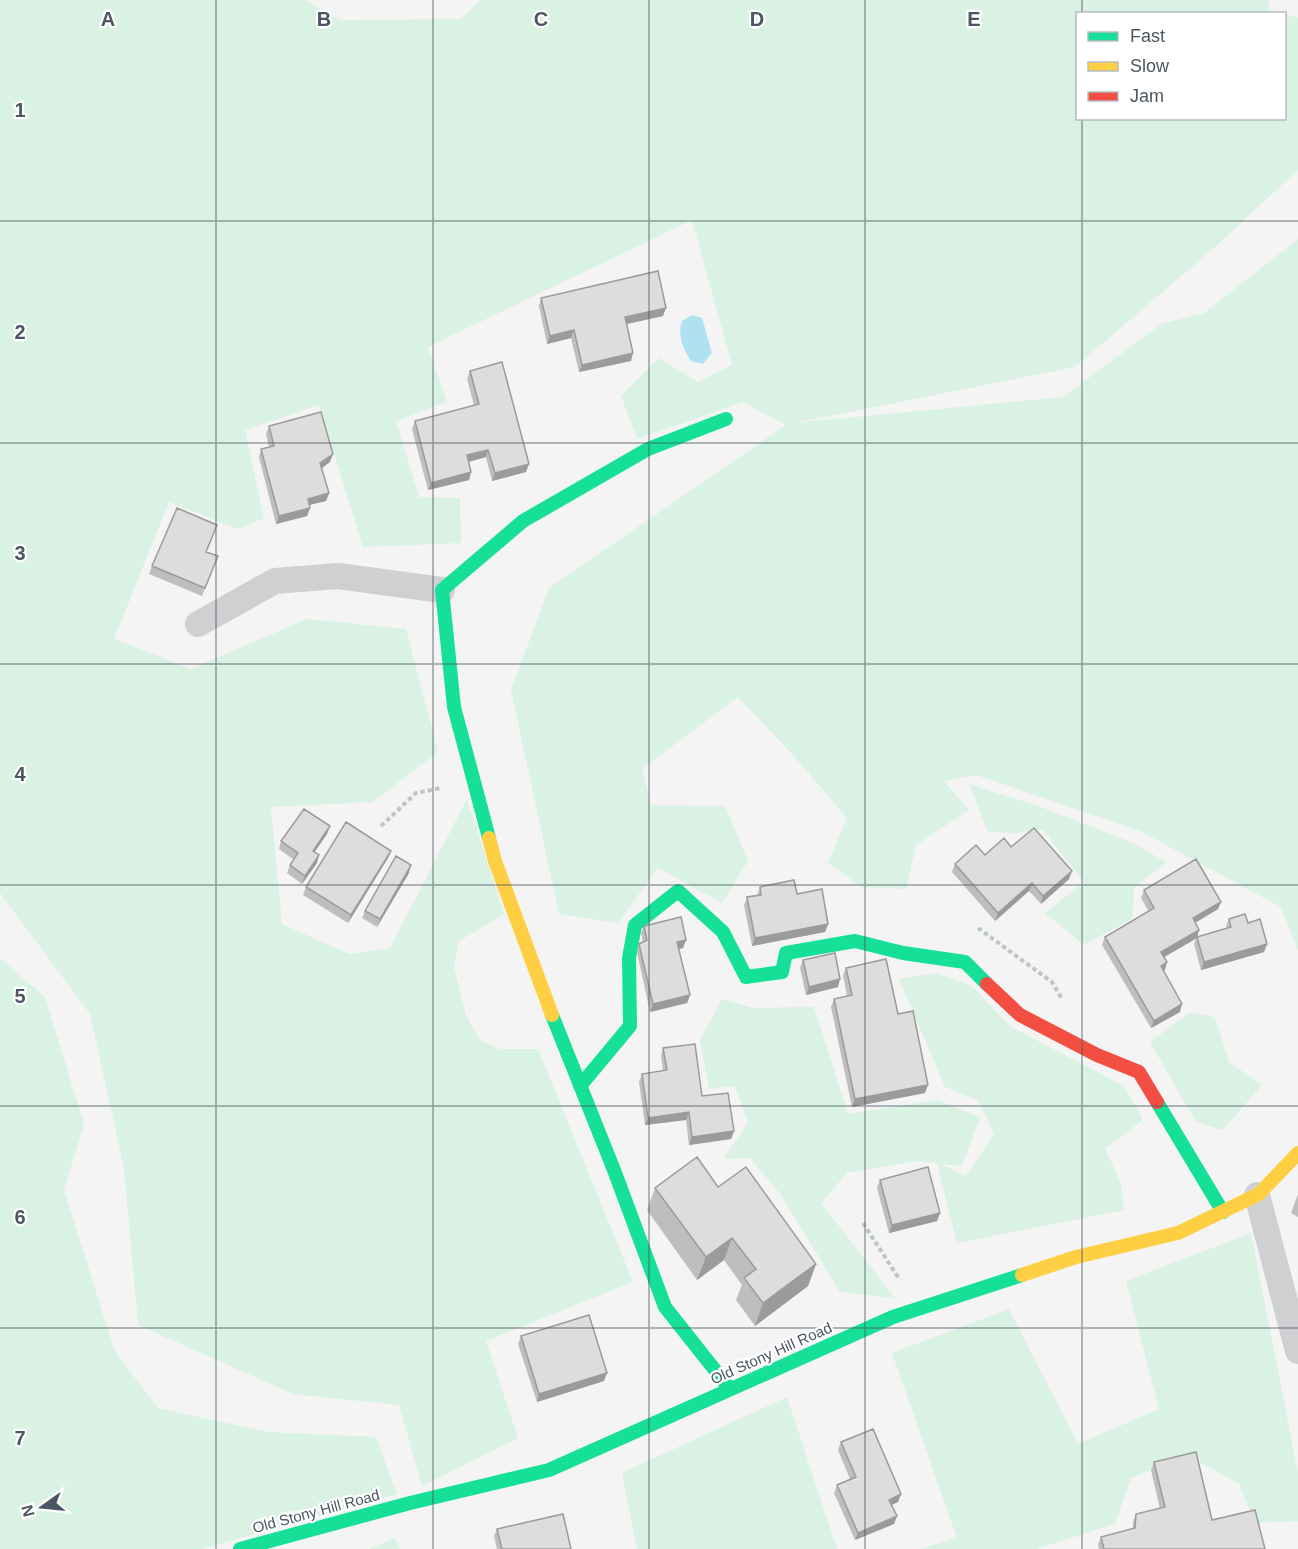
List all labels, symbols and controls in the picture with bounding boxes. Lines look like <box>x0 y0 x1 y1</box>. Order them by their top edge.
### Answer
text: A <box>101 8 115 30</box>
text: B <box>317 8 331 30</box>
text: C <box>534 8 548 30</box>
text: D <box>750 8 764 30</box>
text: E <box>967 8 981 30</box>
legend <box>1076 12 1286 120</box>
text: Fast <box>1130 26 1165 46</box>
text: Slow <box>1130 56 1170 76</box>
text: Jam <box>1130 86 1164 106</box>
text: 1 <box>14 99 26 121</box>
text: 2 <box>14 321 26 343</box>
text: 3 <box>14 542 26 564</box>
text: 4 <box>14 763 26 785</box>
text: 5 <box>14 985 26 1007</box>
text: 6 <box>14 1206 26 1228</box>
street label: Old Stony Hill Road <box>708 1319 834 1387</box>
text: 7 <box>14 1427 26 1449</box>
north arrow <box>12 1477 72 1537</box>
street label: Old Stony Hill Road <box>251 1486 381 1536</box>
text: N <box>18 1503 38 1519</box>

